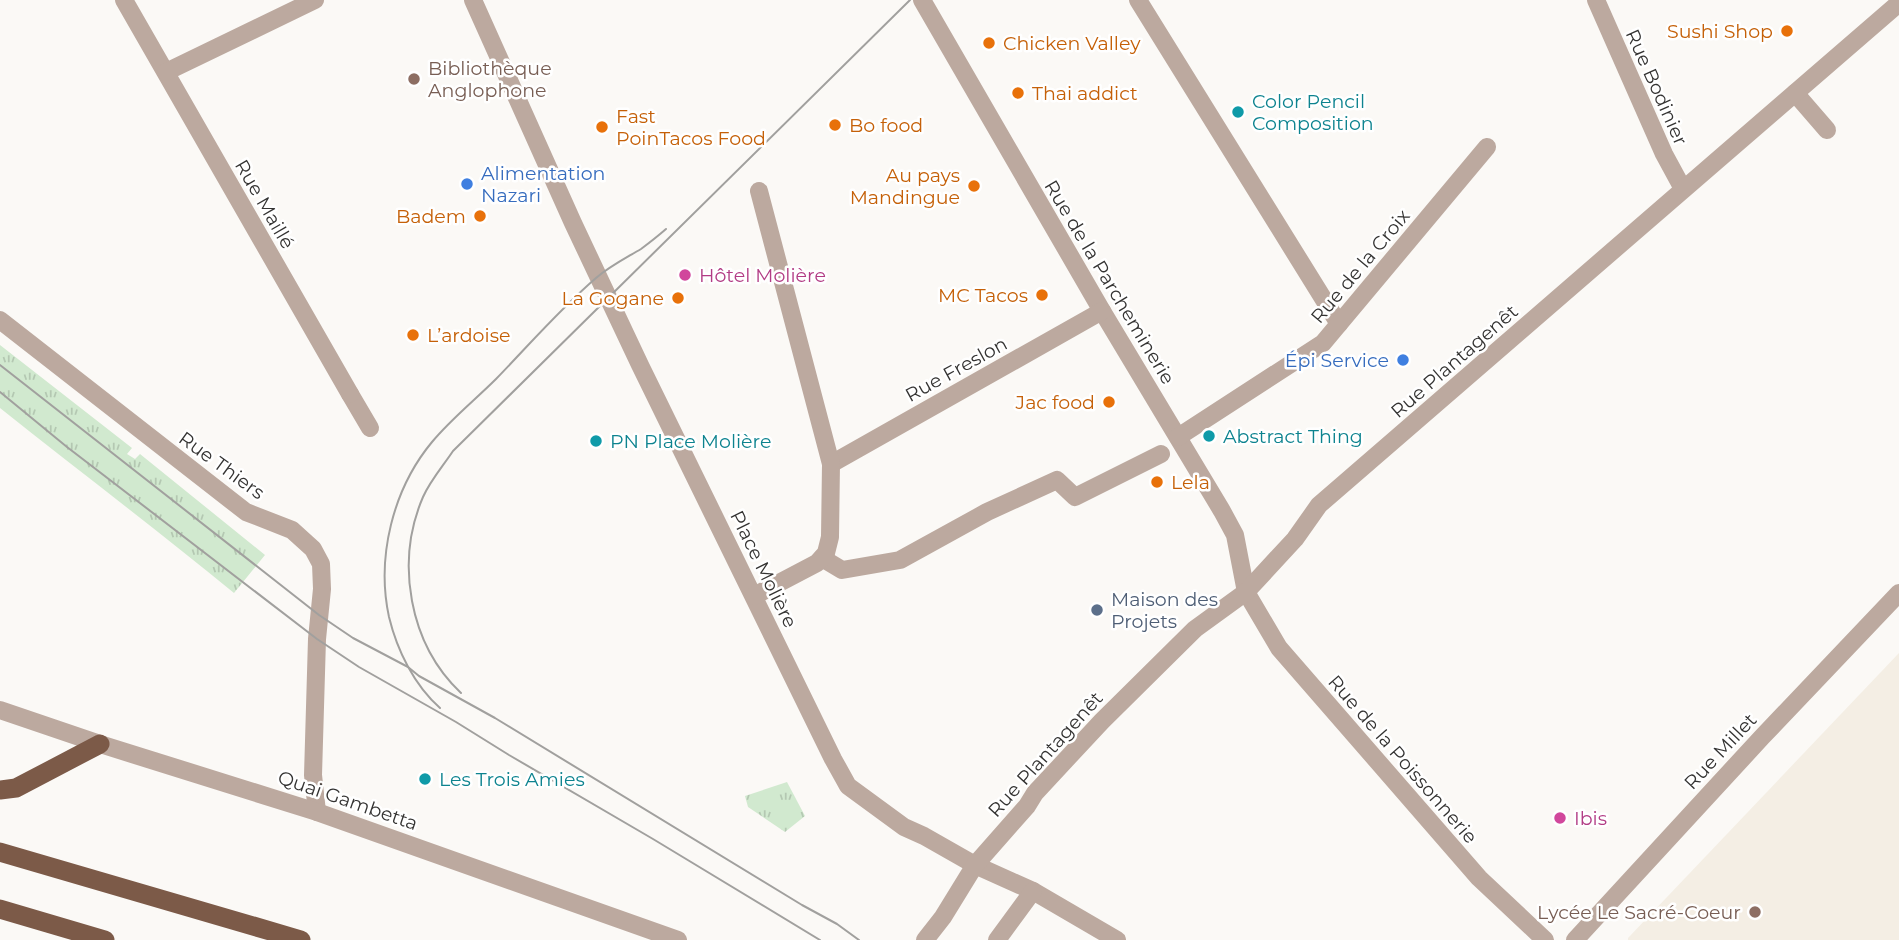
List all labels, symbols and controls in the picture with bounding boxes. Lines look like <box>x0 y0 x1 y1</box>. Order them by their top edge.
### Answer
place label: Sushi Shop <box>1667 20 1773 43</box>
marker: Sushi Shop <box>1779 23 1795 39</box>
street label: Rue Bodinier <box>1621 26 1692 149</box>
place label: Chicken Valley <box>1003 32 1141 55</box>
marker: Chicken Valley <box>981 35 997 51</box>
place label: Bibliothèque Anglophone <box>428 57 552 102</box>
marker: Bibliothèque Anglophone <box>406 71 422 87</box>
place label: Thai addict <box>1032 82 1138 105</box>
marker: Thai addict <box>1010 85 1026 101</box>
place label: Color Pencil Composition <box>1252 90 1374 135</box>
marker: Color Pencil Composition <box>1230 104 1246 120</box>
place label: Fast PoinTacos Food <box>616 105 766 150</box>
place label: Bo food <box>849 114 923 137</box>
marker: Bo food <box>827 117 843 133</box>
marker: Fast PoinTacos Food <box>594 119 610 135</box>
street label: Rue Maillé <box>230 156 299 253</box>
place label: Alimentation Nazari <box>481 162 605 207</box>
place label: Au pays Mandingue <box>850 164 960 209</box>
marker: Alimentation Nazari <box>459 176 475 192</box>
street label: Rue de la Parcheminerie <box>1039 176 1180 388</box>
marker: Au pays Mandingue <box>966 178 982 194</box>
place label: Badem <box>396 205 466 228</box>
street label: Rue de la Croix <box>1306 205 1415 328</box>
marker: Badem <box>472 208 488 224</box>
place label: Hôtel Molière <box>699 264 826 287</box>
marker: Hôtel Molière <box>677 267 693 283</box>
place label: MC Tacos <box>938 284 1028 307</box>
place label: La Gogane <box>561 287 664 310</box>
marker: MC Tacos <box>1034 287 1050 303</box>
marker: La Gogane <box>670 290 686 306</box>
street label: Rue Plantagenêt <box>1386 300 1523 423</box>
place label: L’ardoise <box>427 324 510 347</box>
marker: L’ardoise <box>405 327 421 343</box>
street label: Rue Freslon <box>901 332 1011 407</box>
place label: Épi Service <box>1285 349 1389 372</box>
marker: Épi Service <box>1395 352 1411 368</box>
place label: Jac food <box>1015 391 1095 414</box>
marker: Jac food <box>1101 394 1117 410</box>
place label: Abstract Thing <box>1223 425 1363 448</box>
street label: Rue Thiers <box>174 427 269 504</box>
marker: Abstract Thing <box>1201 428 1217 444</box>
place label: PN Place Molière <box>610 430 771 453</box>
marker: PN Place Molière <box>588 433 604 449</box>
place label: Lela <box>1171 471 1210 494</box>
marker: Lela <box>1149 474 1165 490</box>
street label: Place Molière <box>725 507 802 632</box>
place label: Maison des Projets <box>1111 588 1218 633</box>
marker: Maison des Projets <box>1089 602 1105 618</box>
street label: Rue de la Poissonnerie <box>1323 670 1482 848</box>
street label: Rue Plantagenêt <box>983 687 1108 822</box>
street label: Rue Millet <box>1679 708 1762 794</box>
street label: Quai Gambetta <box>275 766 421 835</box>
place label: Les Trois Amies <box>439 768 585 791</box>
marker: Les Trois Amies <box>417 771 433 787</box>
place label: Ibis <box>1574 807 1607 830</box>
marker: Ibis <box>1552 810 1568 826</box>
place label: Lycée Le Sacré-Coeur <box>1537 901 1741 924</box>
marker: Lycée Le Sacré-Coeur <box>1747 904 1763 920</box>

